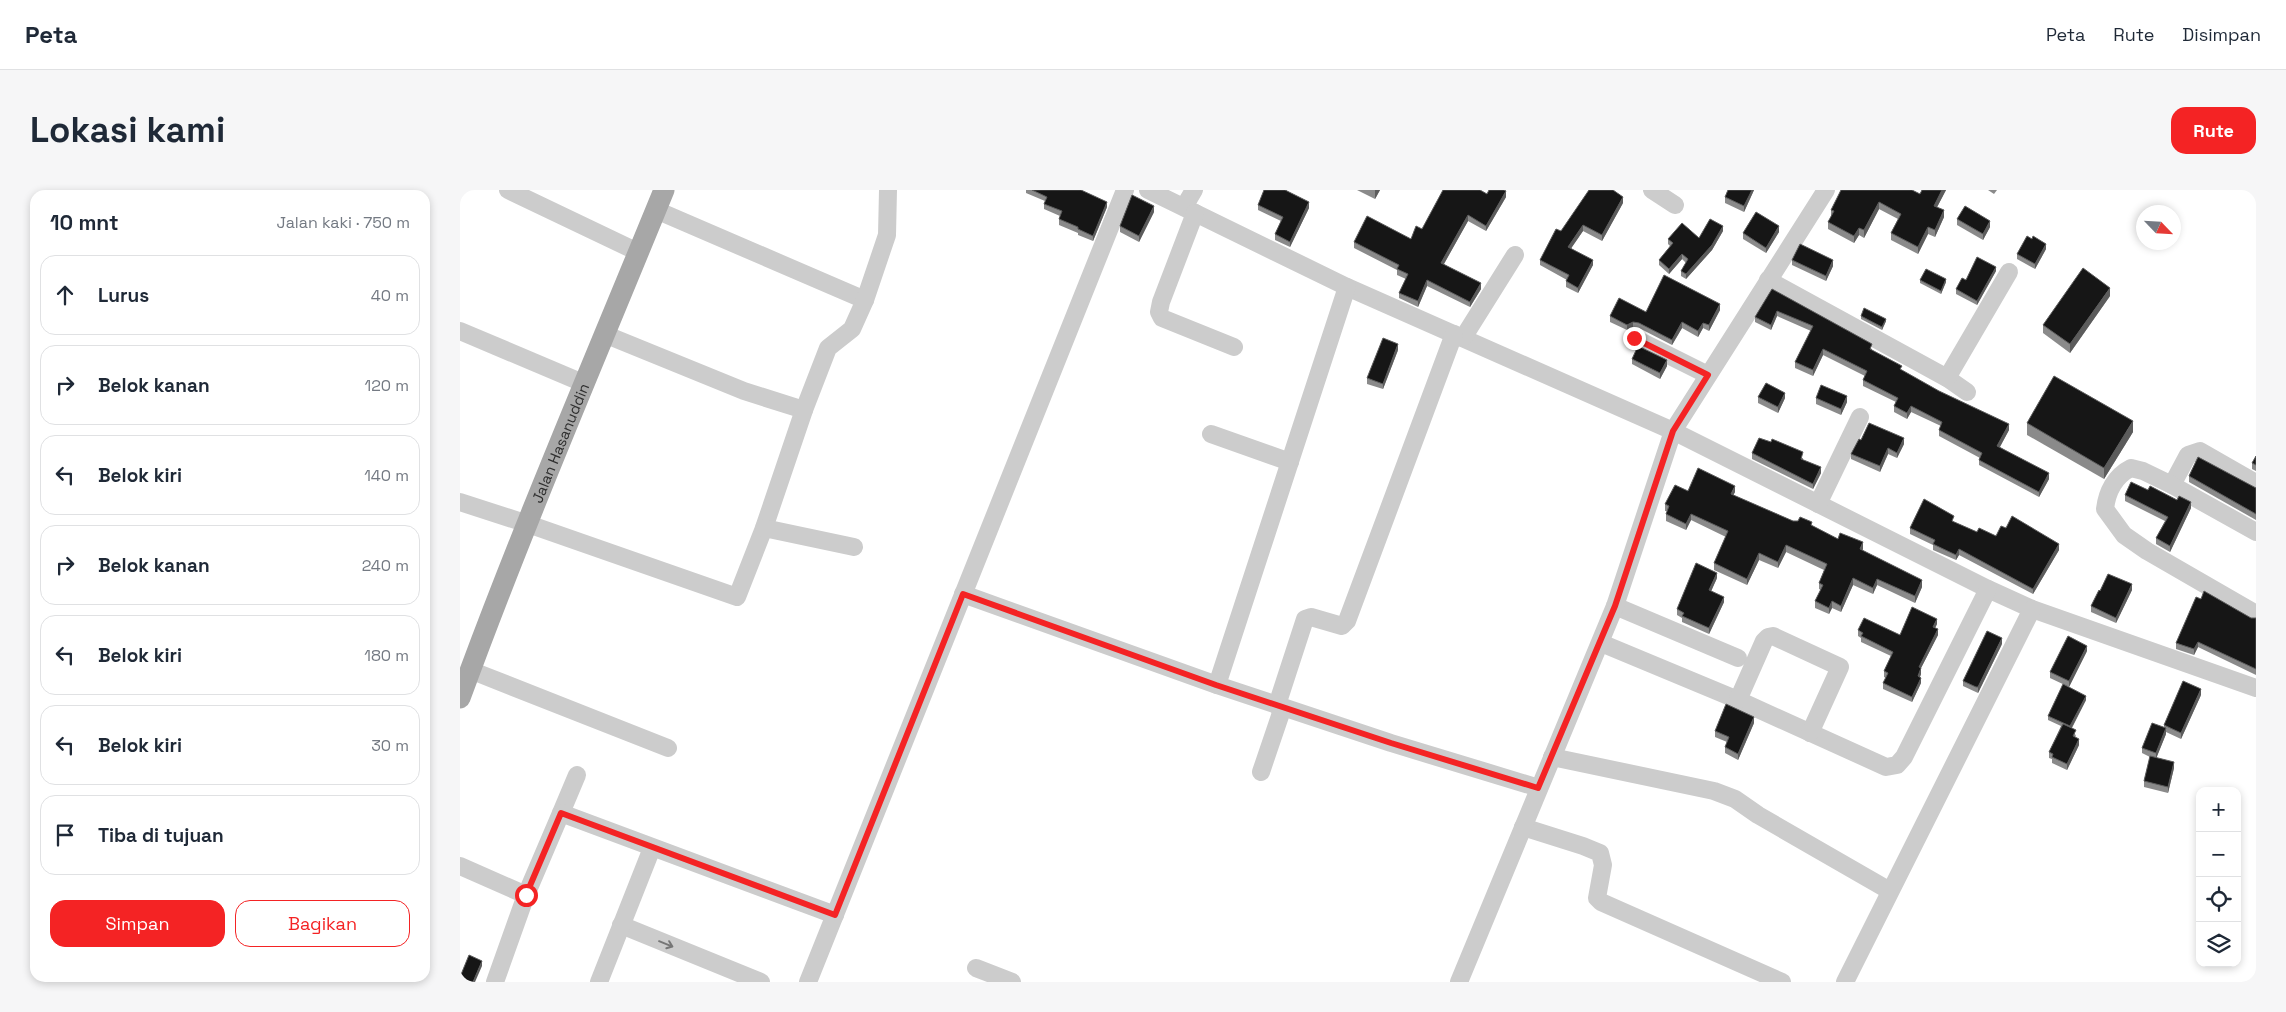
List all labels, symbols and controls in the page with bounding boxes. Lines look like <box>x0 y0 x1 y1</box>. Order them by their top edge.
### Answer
text: Peta <box>25 19 78 50</box>
text: Peta <box>2046 23 2085 46</box>
text: Rute <box>2113 23 2154 46</box>
text: Disimpan <box>2182 23 2261 46</box>
button: Rute <box>2171 107 2256 154</box>
text: Lokasi kami <box>30 108 225 152</box>
north arrow <box>2136 205 2181 250</box>
text: 10 mnt <box>50 209 119 236</box>
text: Jalan kaki · 750 m <box>277 212 410 233</box>
icon: ahead <box>51 281 79 309</box>
text: Lurus <box>98 283 149 308</box>
text: 40 m <box>371 285 409 306</box>
route end <box>1623 327 1646 350</box>
icon: right <box>51 371 79 399</box>
text: Belok kanan <box>98 373 210 398</box>
text: 120 m <box>365 375 409 396</box>
street label: Jalan Hasanuddin <box>527 380 593 506</box>
icon: left <box>51 461 79 489</box>
text: Belok kiri <box>98 463 182 488</box>
text: 140 m <box>364 465 409 486</box>
icon: right <box>51 551 79 579</box>
text: Belok kanan <box>98 553 210 578</box>
text: 240 m <box>362 555 409 576</box>
icon: left <box>51 641 79 669</box>
text: Belok kiri <box>98 643 182 668</box>
text: 180 m <box>364 645 409 666</box>
icon: left <box>51 731 79 759</box>
text: Belok kiri <box>98 733 182 758</box>
text: 30 m <box>371 735 409 756</box>
map controls <box>2196 787 2241 967</box>
button: + <box>2196 787 2241 832</box>
icon: arrive <box>51 821 79 849</box>
text: Tiba di tujuan <box>98 823 224 848</box>
button: − <box>2196 832 2241 877</box>
button: locate <box>2196 877 2241 922</box>
route start <box>515 884 538 907</box>
button: Simpan <box>50 900 225 947</box>
button: Bagikan <box>235 900 410 947</box>
button: layers <box>2196 922 2241 967</box>
one-way arrow <box>658 939 673 949</box>

